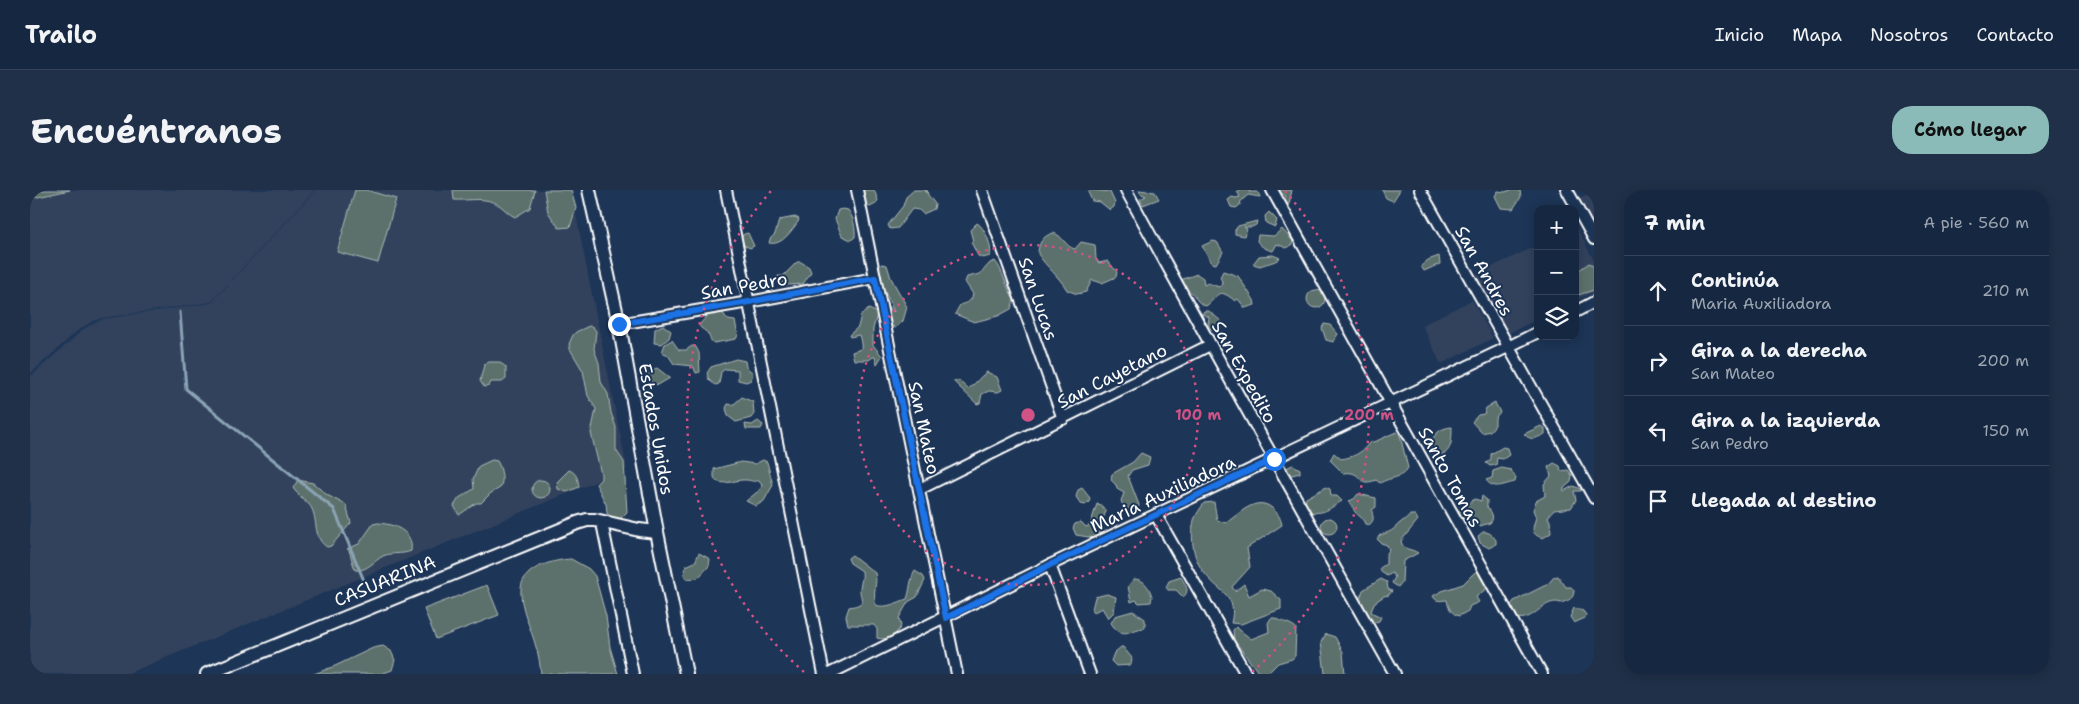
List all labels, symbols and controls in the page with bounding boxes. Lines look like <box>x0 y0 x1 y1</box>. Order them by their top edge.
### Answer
text: Trailo <box>25 19 97 51</box>
text: Inicio <box>1715 23 1764 47</box>
text: Mapa <box>1792 23 1842 47</box>
text: Nosotros <box>1870 23 1948 47</box>
text: Contacto <box>1976 23 2054 47</box>
button: Cómo llegar <box>1892 106 2049 154</box>
text: Encuéntranos <box>30 107 282 154</box>
map controls <box>1534 205 1579 340</box>
button: + <box>1534 205 1579 250</box>
text: 7 min <box>1644 209 1705 237</box>
text: A pie · 560 m <box>1924 212 2029 233</box>
street label: San Andres <box>1449 222 1519 320</box>
button: − <box>1534 250 1579 295</box>
street label: San Lucas <box>1013 254 1063 344</box>
street label: San Pedro <box>699 267 789 305</box>
text: Continúa <box>1691 268 1779 293</box>
icon: ahead <box>1644 277 1672 305</box>
text: 210 m <box>1982 280 2029 301</box>
text: Maria Auxiliadora <box>1691 293 1831 314</box>
button: layers <box>1534 295 1579 340</box>
route end <box>608 313 631 336</box>
street label: San Expedito <box>1206 317 1282 427</box>
street label: San Cayetano <box>1053 338 1171 414</box>
text: Gira a la derecha <box>1691 338 1867 363</box>
icon: right <box>1644 347 1672 375</box>
text: 200 m <box>1977 350 2029 371</box>
street label: Estados Unidos <box>633 361 679 497</box>
text: San Mateo <box>1691 363 1775 384</box>
street label: San Mateo <box>902 379 946 477</box>
text: 100 m <box>1175 405 1221 425</box>
text: 200 m <box>1344 405 1394 425</box>
centre of rings <box>1019 406 1037 424</box>
text: Gira a la izquierda <box>1691 408 1880 433</box>
icon: left <box>1644 417 1672 445</box>
text: 150 m <box>1982 420 2029 441</box>
street label: Santo Tomas <box>1412 422 1488 532</box>
text: San Pedro <box>1691 433 1769 454</box>
route start <box>1263 448 1286 471</box>
street label: Maria Auxiliadora <box>1086 450 1240 538</box>
icon: arrive <box>1644 487 1672 515</box>
text: Llegada al destino <box>1691 488 1877 513</box>
street label: CASUARINA <box>331 550 439 612</box>

